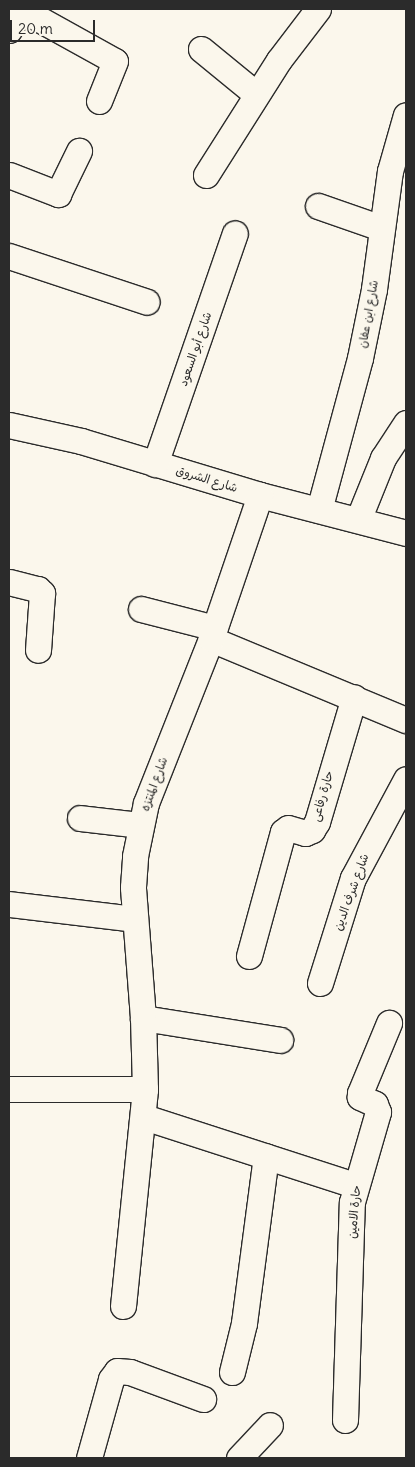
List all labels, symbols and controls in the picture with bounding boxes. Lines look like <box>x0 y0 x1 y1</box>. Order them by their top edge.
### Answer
scale bar <box>12 10 98 42</box>
text: 20 m <box>18 19 53 38</box>
street label: شارع ابن عفان <box>355 279 381 349</box>
street label: شارع أبو السعود <box>176 310 214 388</box>
street label: شارع الشروق <box>174 463 240 495</box>
street label: شارع المنتزه <box>138 755 170 813</box>
street label: حارة رفاعى <box>308 769 336 823</box>
street label: شارع شرف الدين <box>330 852 372 932</box>
street label: حارة الامين <box>344 1185 364 1239</box>

